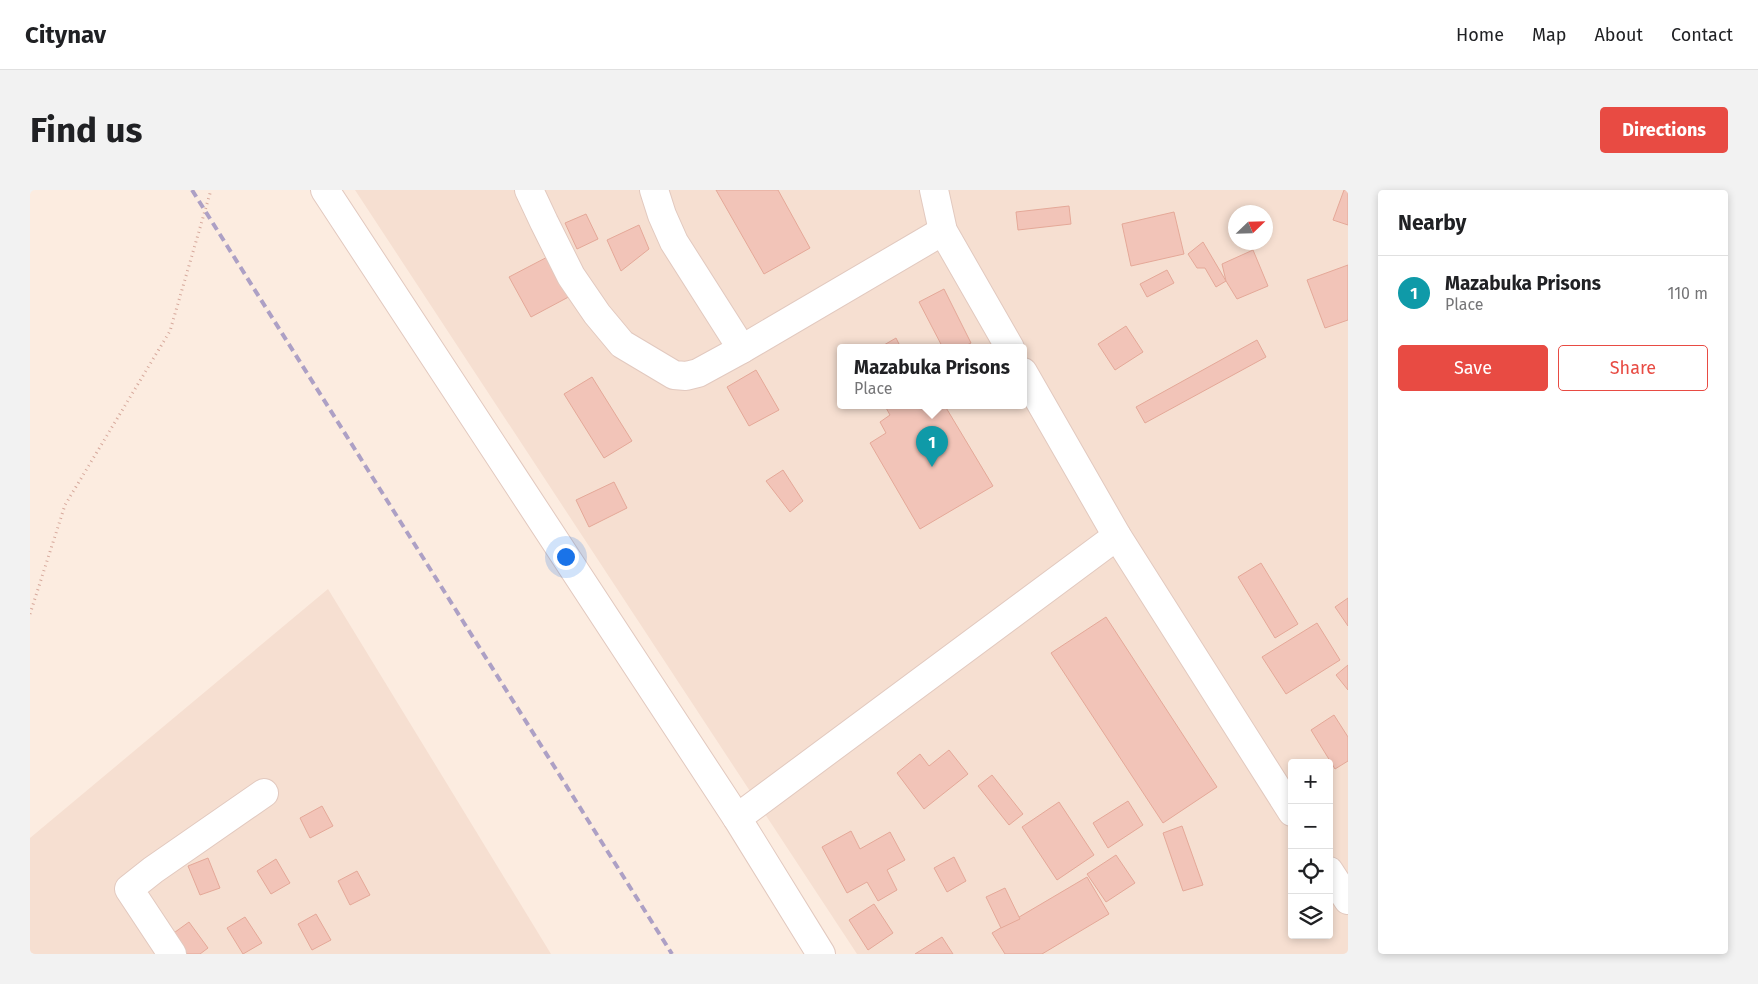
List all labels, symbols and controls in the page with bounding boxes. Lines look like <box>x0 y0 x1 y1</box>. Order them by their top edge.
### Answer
text: Citynav <box>25 21 106 49</box>
text: Home <box>1456 24 1504 46</box>
text: Map <box>1532 24 1566 46</box>
text: About <box>1594 24 1643 46</box>
text: Contact <box>1671 24 1733 46</box>
button: Directions <box>1600 107 1728 153</box>
text: Find us <box>30 109 142 151</box>
north arrow <box>1228 205 1273 250</box>
text: Nearby <box>1398 210 1466 236</box>
text: Mazabuka Prisons <box>1445 272 1601 295</box>
text: 1 <box>1410 284 1418 303</box>
text: 110 m <box>1667 284 1708 303</box>
text: Place <box>1445 295 1484 314</box>
popup <box>837 344 1027 409</box>
button: Save <box>1398 345 1548 391</box>
button: Share <box>1558 345 1708 391</box>
text: Mazabuka Prisons <box>854 356 1010 379</box>
text: Place <box>854 379 893 398</box>
pin: 1 <box>916 426 948 467</box>
your location <box>553 544 579 570</box>
map controls <box>1288 759 1333 939</box>
button: + <box>1288 759 1333 804</box>
button: − <box>1288 804 1333 849</box>
button: locate <box>1288 849 1333 894</box>
button: layers <box>1288 894 1333 939</box>

